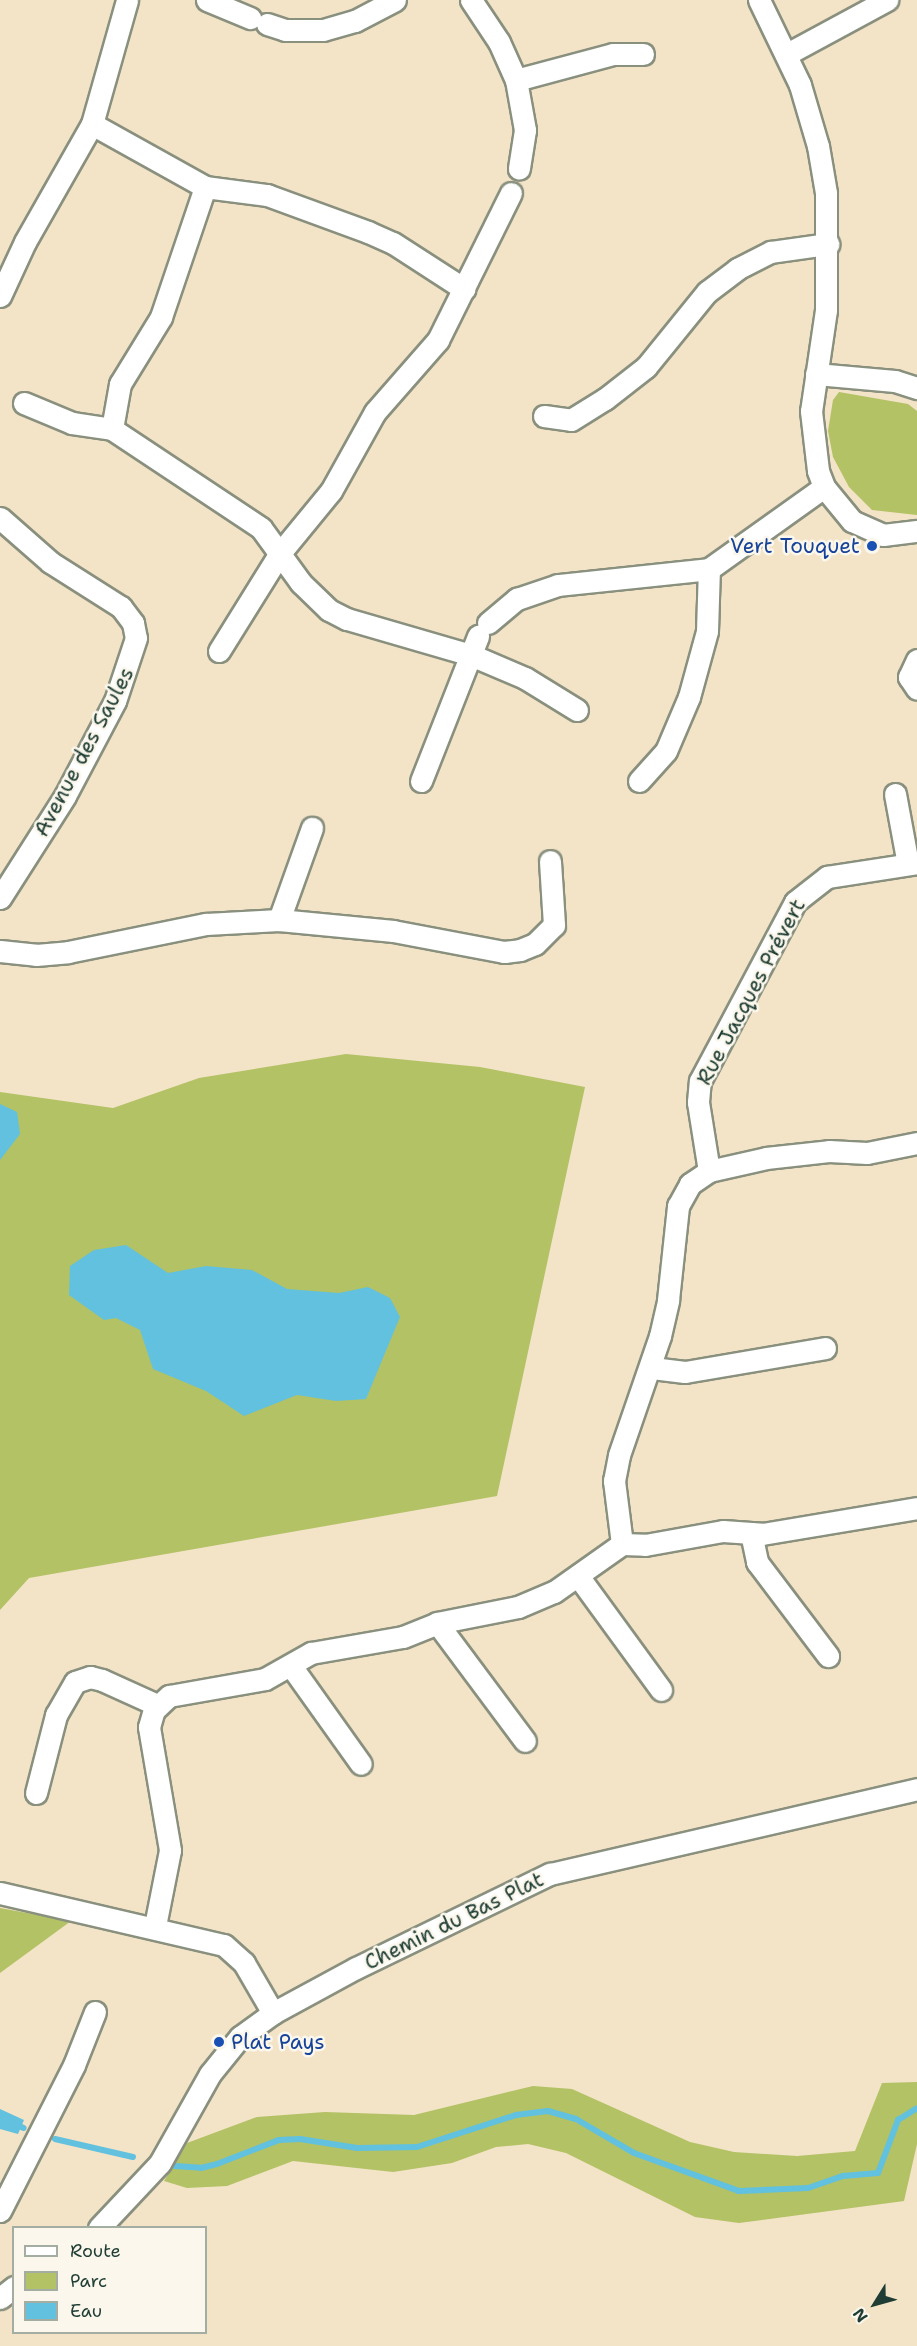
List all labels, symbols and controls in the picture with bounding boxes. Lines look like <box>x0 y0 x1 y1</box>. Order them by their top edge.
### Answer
place label: Vert Touquet <box>730 533 860 559</box>
marker: Vert Touquet <box>865 539 879 553</box>
street label: Avenue des Saules <box>29 663 139 841</box>
street label: Rue Jacques Prévert <box>691 895 811 1089</box>
street label: Chemin du Bas Plat <box>360 1867 548 1975</box>
place label: Plat Pays <box>231 2029 325 2055</box>
marker: Plat Pays <box>212 2035 226 2049</box>
legend <box>12 2226 207 2334</box>
text: Route <box>70 2239 121 2263</box>
text: Parc <box>70 2269 107 2293</box>
north arrow <box>845 2274 905 2334</box>
text: Eau <box>70 2299 102 2323</box>
text: N <box>848 2304 872 2327</box>

